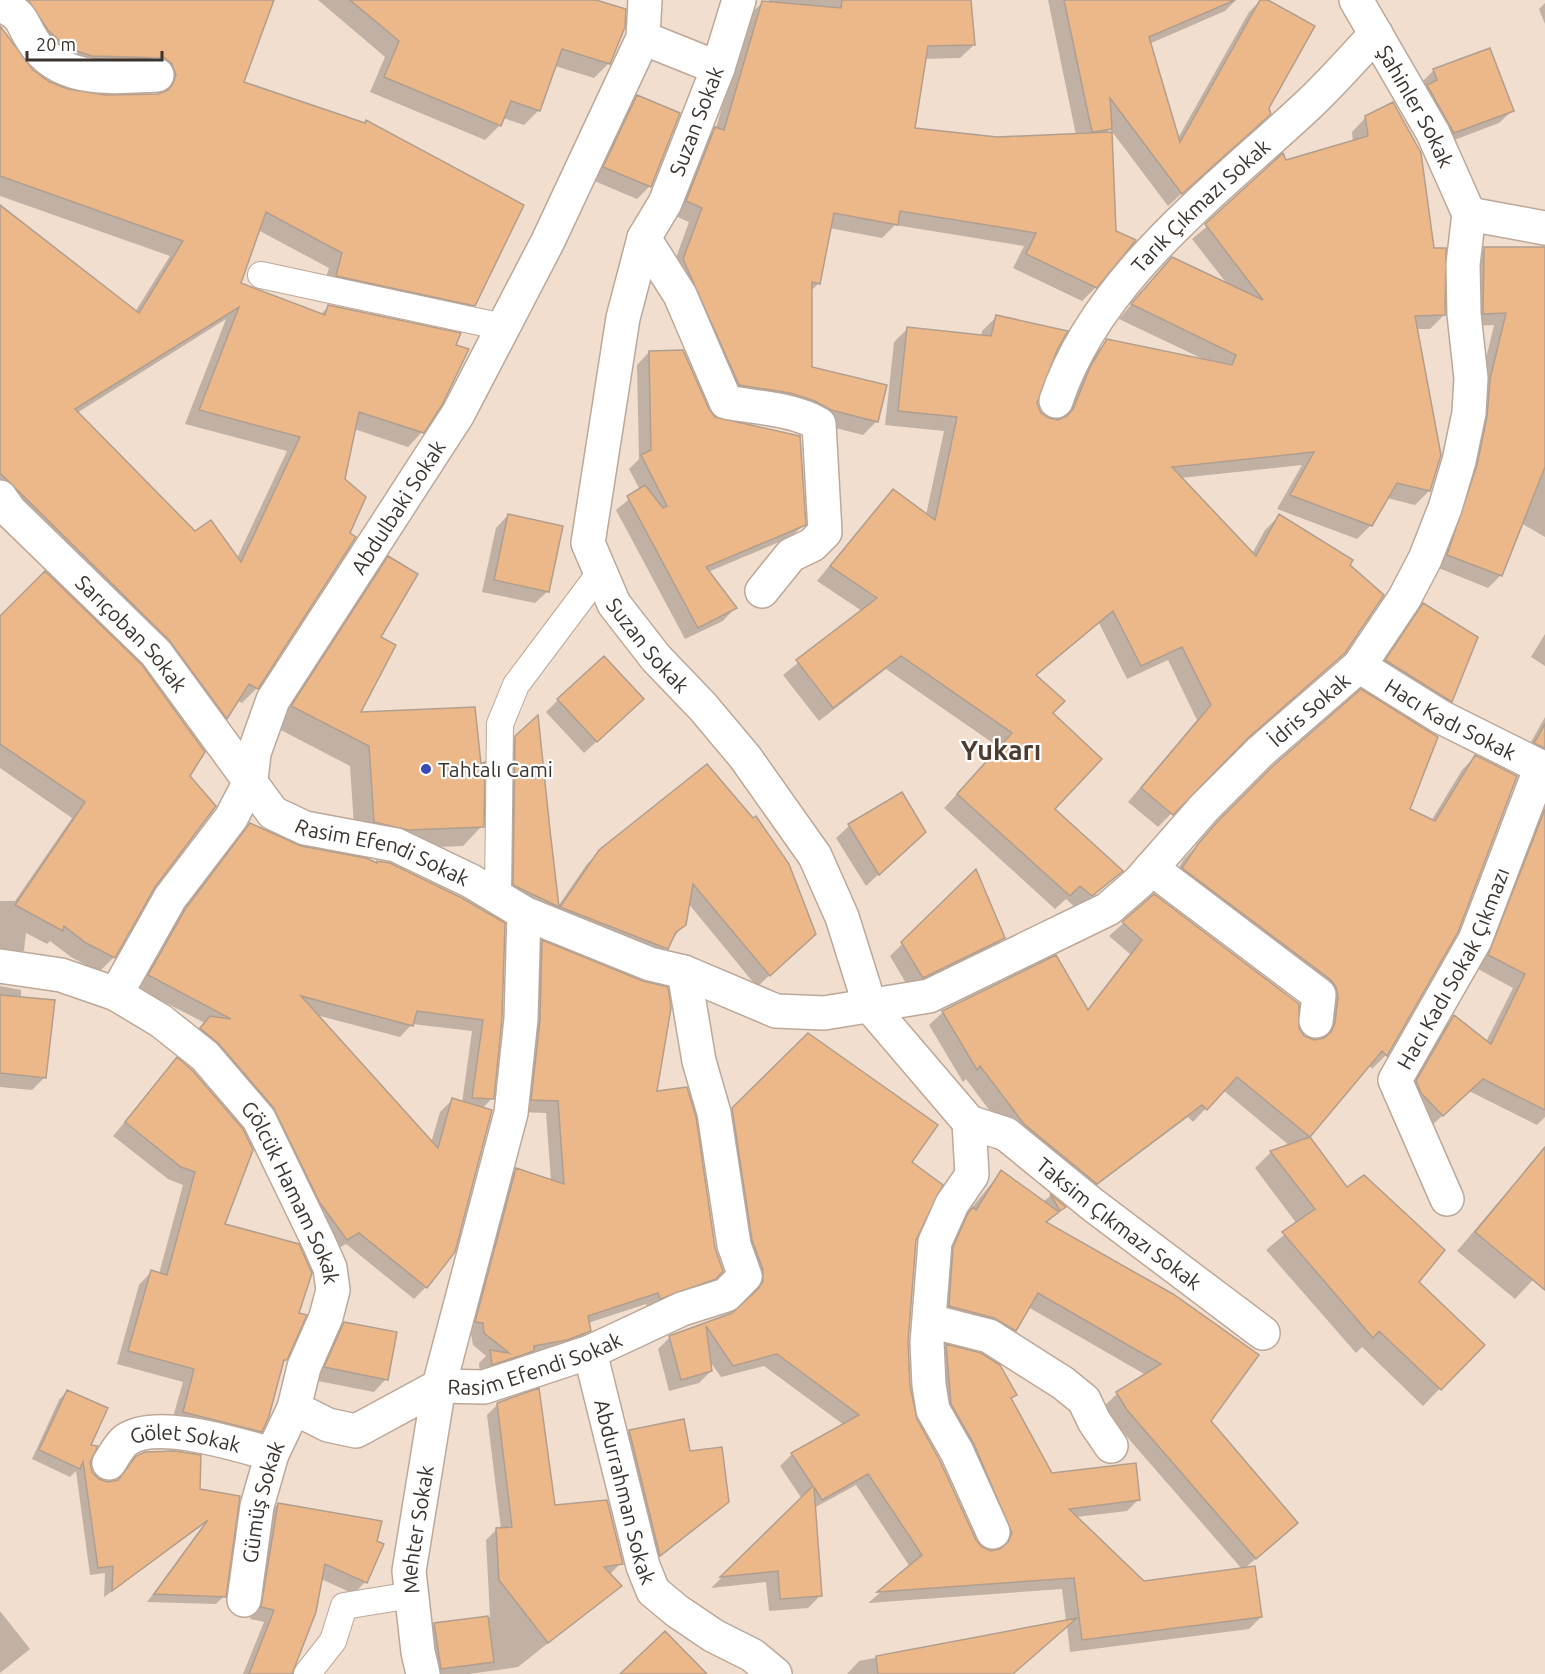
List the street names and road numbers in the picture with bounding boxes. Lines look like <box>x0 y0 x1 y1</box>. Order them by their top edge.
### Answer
street label: Şahinler Sokak <box>1373 41 1459 171</box>
street label: Suzan Sokak <box>664 62 728 179</box>
street label: Tarık Çıkmazı Sokak <box>1126 133 1275 277</box>
street label: Abdulbaki Sokak <box>346 435 450 578</box>
street label: Sarıçoban Sokak <box>71 570 193 697</box>
street label: Suzan Sokak <box>602 593 694 697</box>
street label: İdris Sokak <box>1263 667 1355 751</box>
street label: Hacı Kadı Sokak <box>1381 673 1521 765</box>
street label: Rasim Efendi Sokak <box>291 813 474 891</box>
street label: Hacı Kadı Sokak Çıkmazı <box>1392 864 1514 1073</box>
street label: Gölcük Hamam Sokak <box>237 1096 344 1286</box>
street label: Taksim Çıkmazı Sokak <box>1032 1152 1207 1295</box>
street label: Rasim Efendi Sokak <box>447 1327 626 1399</box>
street label: Abdurrahman Sokak <box>590 1397 661 1588</box>
street label: Gölet Sokak <box>127 1419 244 1457</box>
street label: Gümüş Sokak <box>237 1436 289 1565</box>
street label: Mehter Sokak <box>396 1463 438 1595</box>

